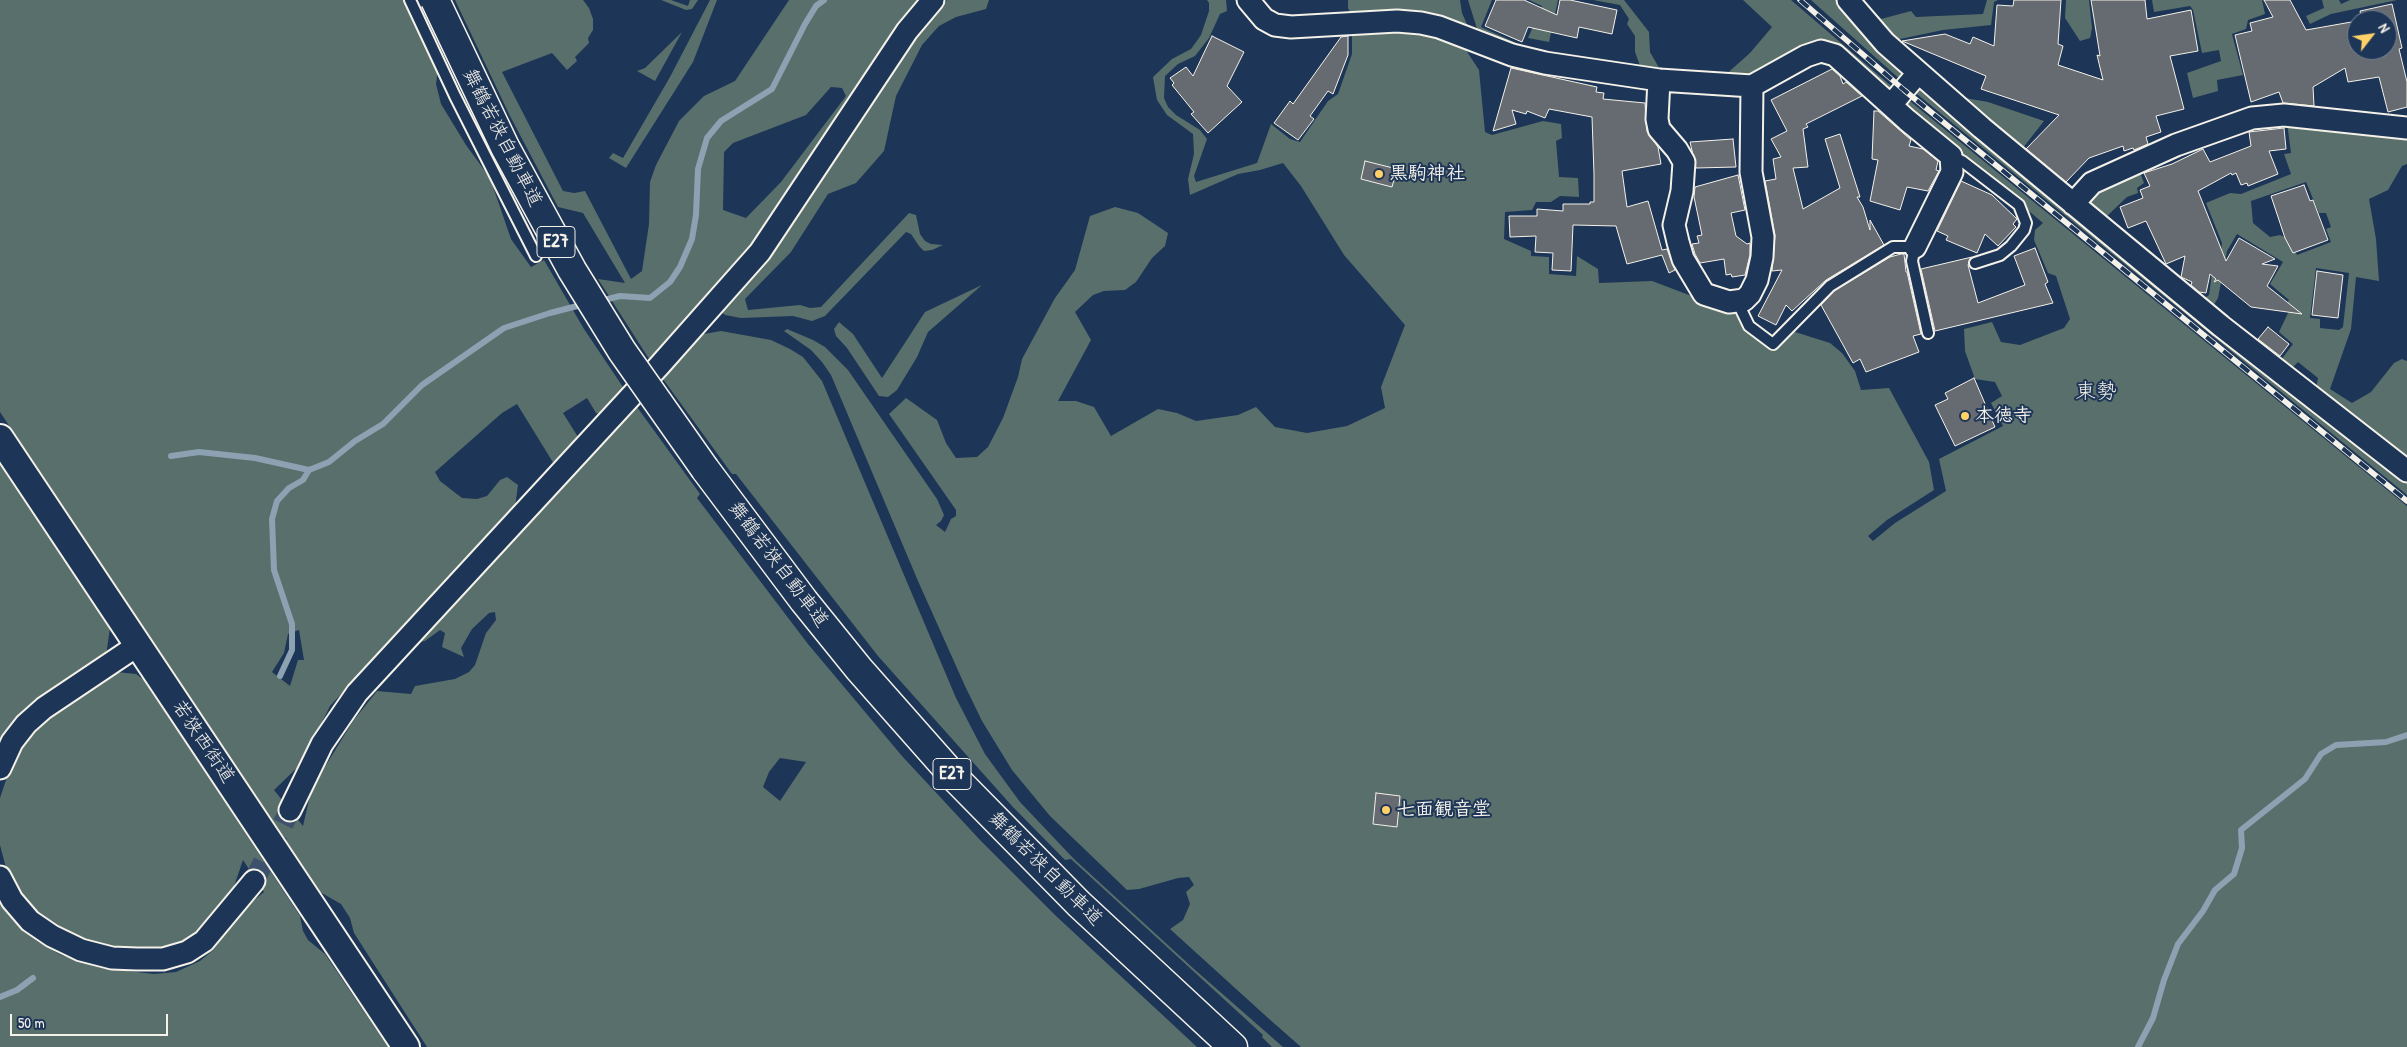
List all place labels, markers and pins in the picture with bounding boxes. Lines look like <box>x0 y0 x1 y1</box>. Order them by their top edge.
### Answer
place label: 黒駒神社 <box>1389 163 1465 185</box>
marker: 黒駒神社 <box>1373 168 1385 180</box>
place label: 本徳寺 <box>1975 405 2032 427</box>
marker: 本徳寺 <box>1959 410 1971 422</box>
place label: 七面観音堂 <box>1396 799 1491 821</box>
marker: 七面観音堂 <box>1380 804 1392 816</box>

